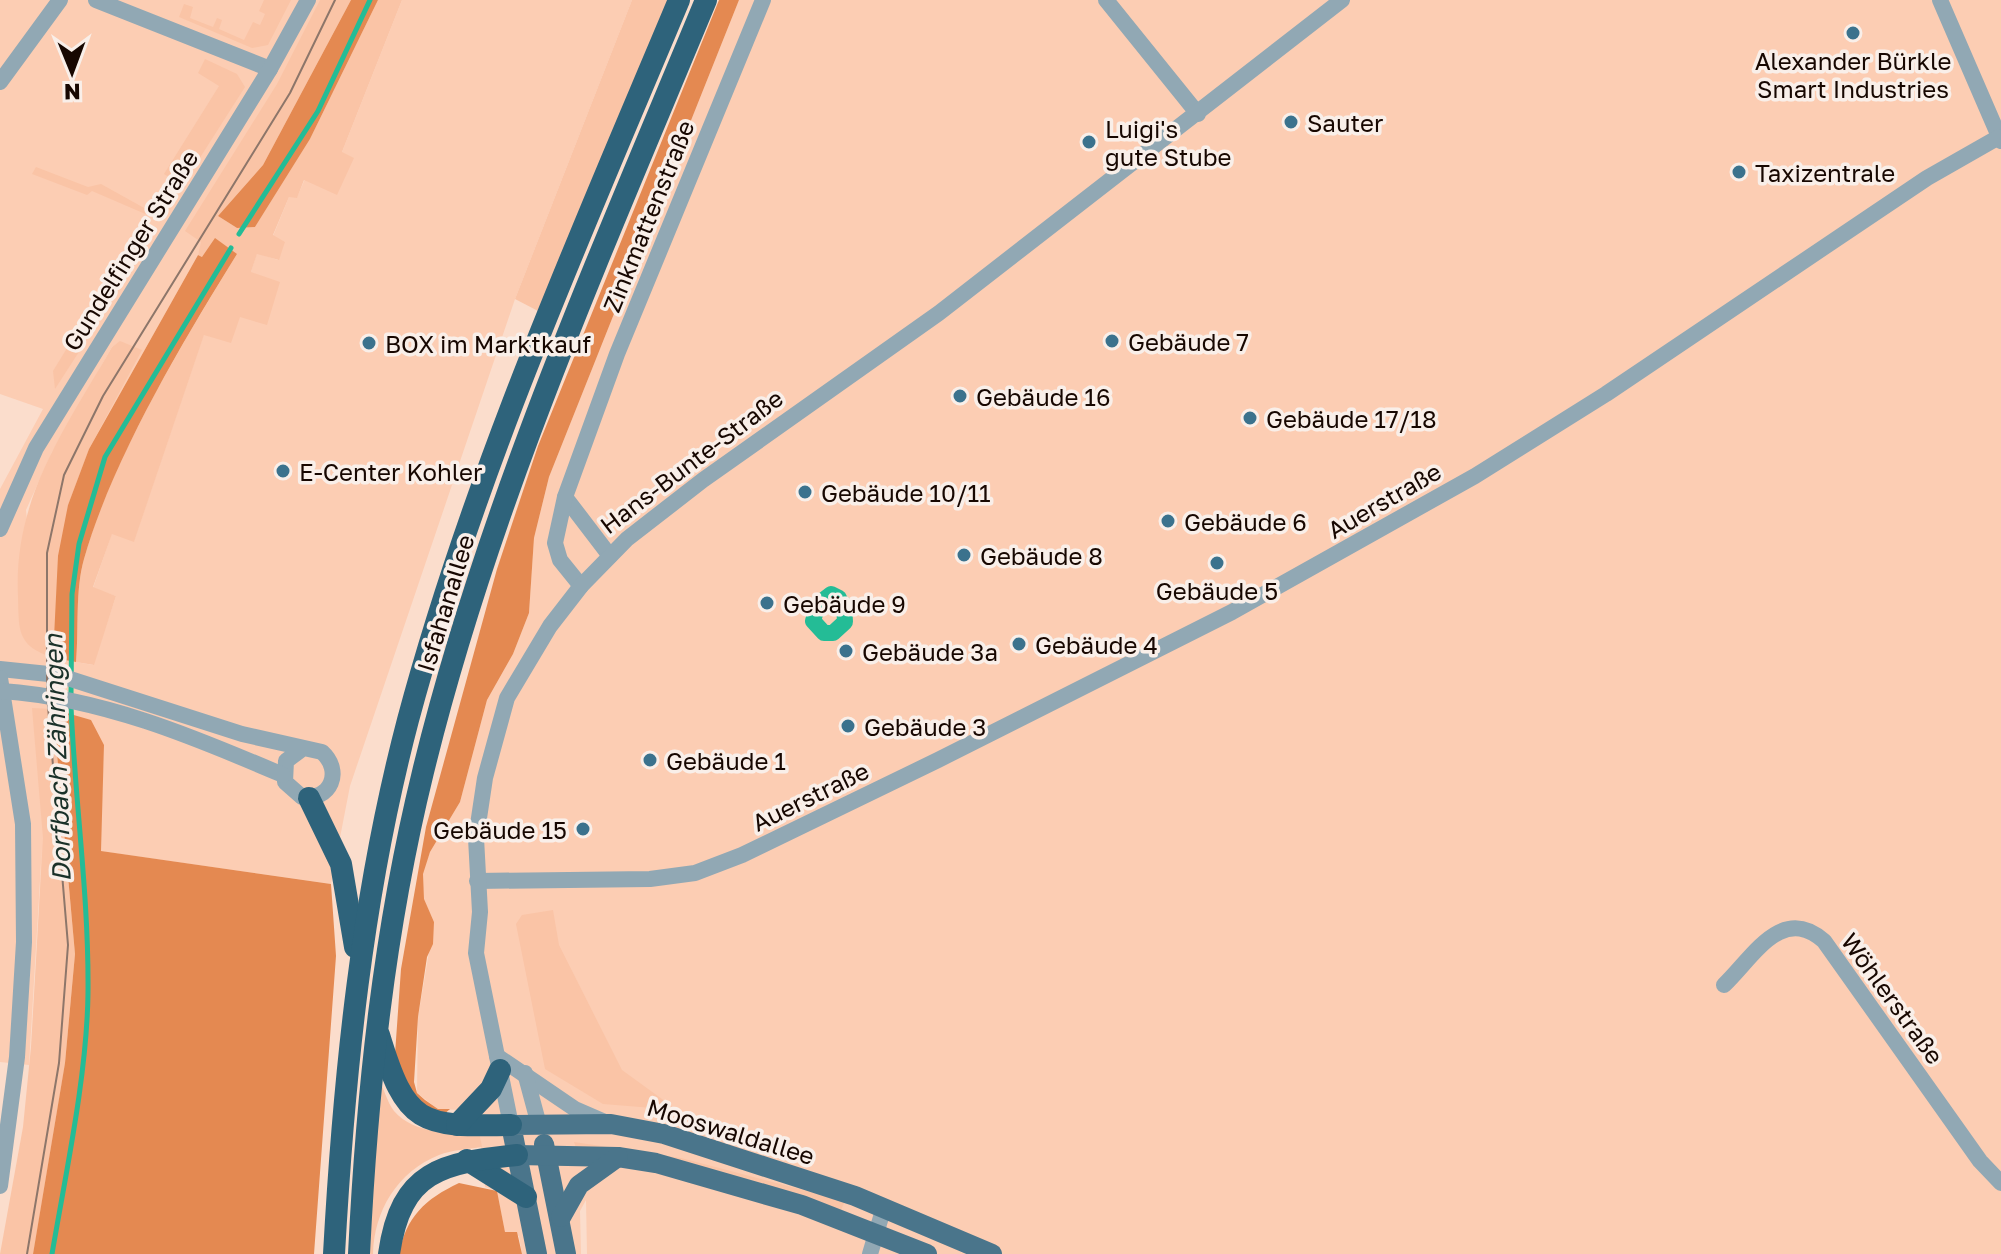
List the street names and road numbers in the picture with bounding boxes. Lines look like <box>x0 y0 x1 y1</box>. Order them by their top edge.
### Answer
street label: Zinkmattenstraße <box>596 116 700 316</box>
street label: Gundelfinger Straße <box>56 144 204 356</box>
street label: Hans-Bunte-Straße <box>594 383 788 539</box>
street label: Auerstraße <box>1322 456 1446 544</box>
street label: Isfahanallee <box>410 531 480 675</box>
street label: Auerstraße <box>747 755 873 837</box>
street label: Wöhlerstraße <box>1836 927 1950 1069</box>
street label: Mooswaldallee <box>644 1092 818 1170</box>

